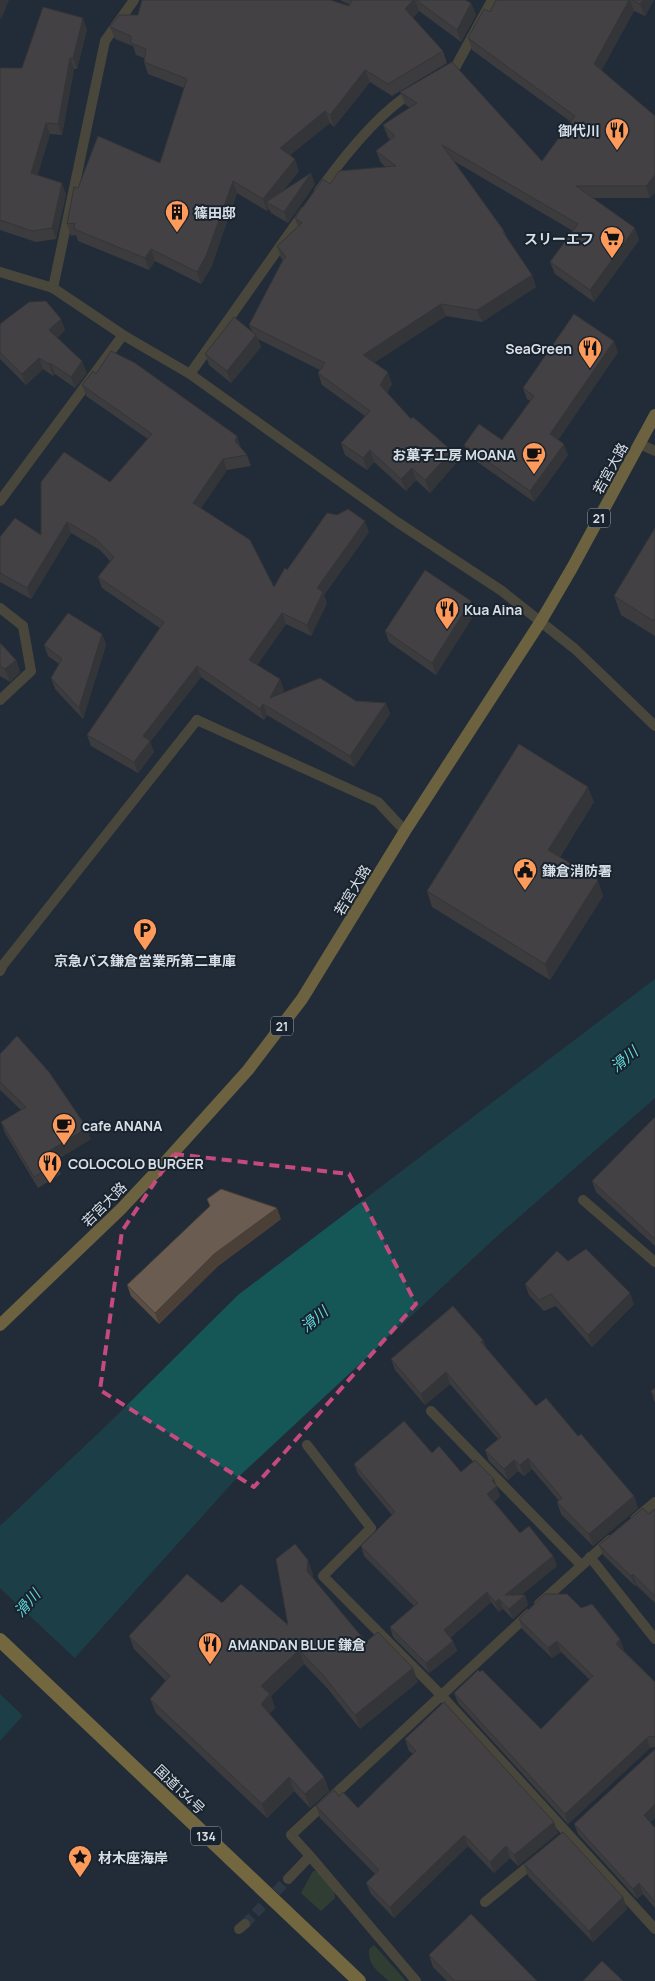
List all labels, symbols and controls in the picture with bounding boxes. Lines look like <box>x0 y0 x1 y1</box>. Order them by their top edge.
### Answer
restaurant icon: 御代川 <box>604 117 630 151</box>
place label: 御代川 <box>558 121 600 140</box>
building icon: 篠田邸 <box>164 199 190 233</box>
place label: 篠田邸 <box>194 203 236 222</box>
supermarket icon: スリーエフ <box>599 225 625 259</box>
place label: スリーエフ <box>524 229 594 248</box>
restaurant icon: SeaGreen <box>577 335 603 369</box>
place label: SeaGreen <box>505 339 572 358</box>
street label: 若宮大路 <box>588 439 632 497</box>
cafe icon: お菓子工房 MOANA <box>521 441 547 475</box>
place label: お菓子工房 MOANA <box>392 445 517 464</box>
road number: 21 <box>588 508 610 528</box>
restaurant icon: Kua Aina <box>434 596 460 630</box>
place label: Kua Aina <box>464 600 522 619</box>
public building icon: 鎌倉消防署 <box>512 857 538 891</box>
street label: 若宮大路 <box>329 861 375 919</box>
place label: 鎌倉消防署 <box>542 861 612 880</box>
parking icon: 京急バス鎌倉営業所第二車庫 <box>132 917 158 951</box>
place label: 京急バス鎌倉営業所第二車庫 <box>54 951 236 970</box>
road number: 21 <box>271 1016 293 1036</box>
water label: 滑川 <box>606 1040 644 1077</box>
cafe icon: cafe ANANA <box>51 1112 77 1146</box>
place label: cafe ANANA <box>82 1116 163 1135</box>
restaurant icon: COLOCOLO BURGER <box>37 1150 63 1184</box>
place label: COLOCOLO BURGER <box>68 1154 204 1173</box>
street label: 若宮大路 <box>77 1177 131 1231</box>
water label: 滑川 <box>296 1300 334 1337</box>
water label: 滑川 <box>9 1583 46 1621</box>
restaurant icon: AMANDAN BLUE 鎌倉 <box>197 1631 223 1665</box>
place label: AMANDAN BLUE 鎌倉 <box>228 1635 366 1654</box>
street label: 国道134号 <box>151 1760 209 1818</box>
road number: 134 <box>191 1826 221 1845</box>
place icon: 材木座海岸 <box>67 1844 93 1878</box>
place label: 材木座海岸 <box>98 1848 168 1867</box>

